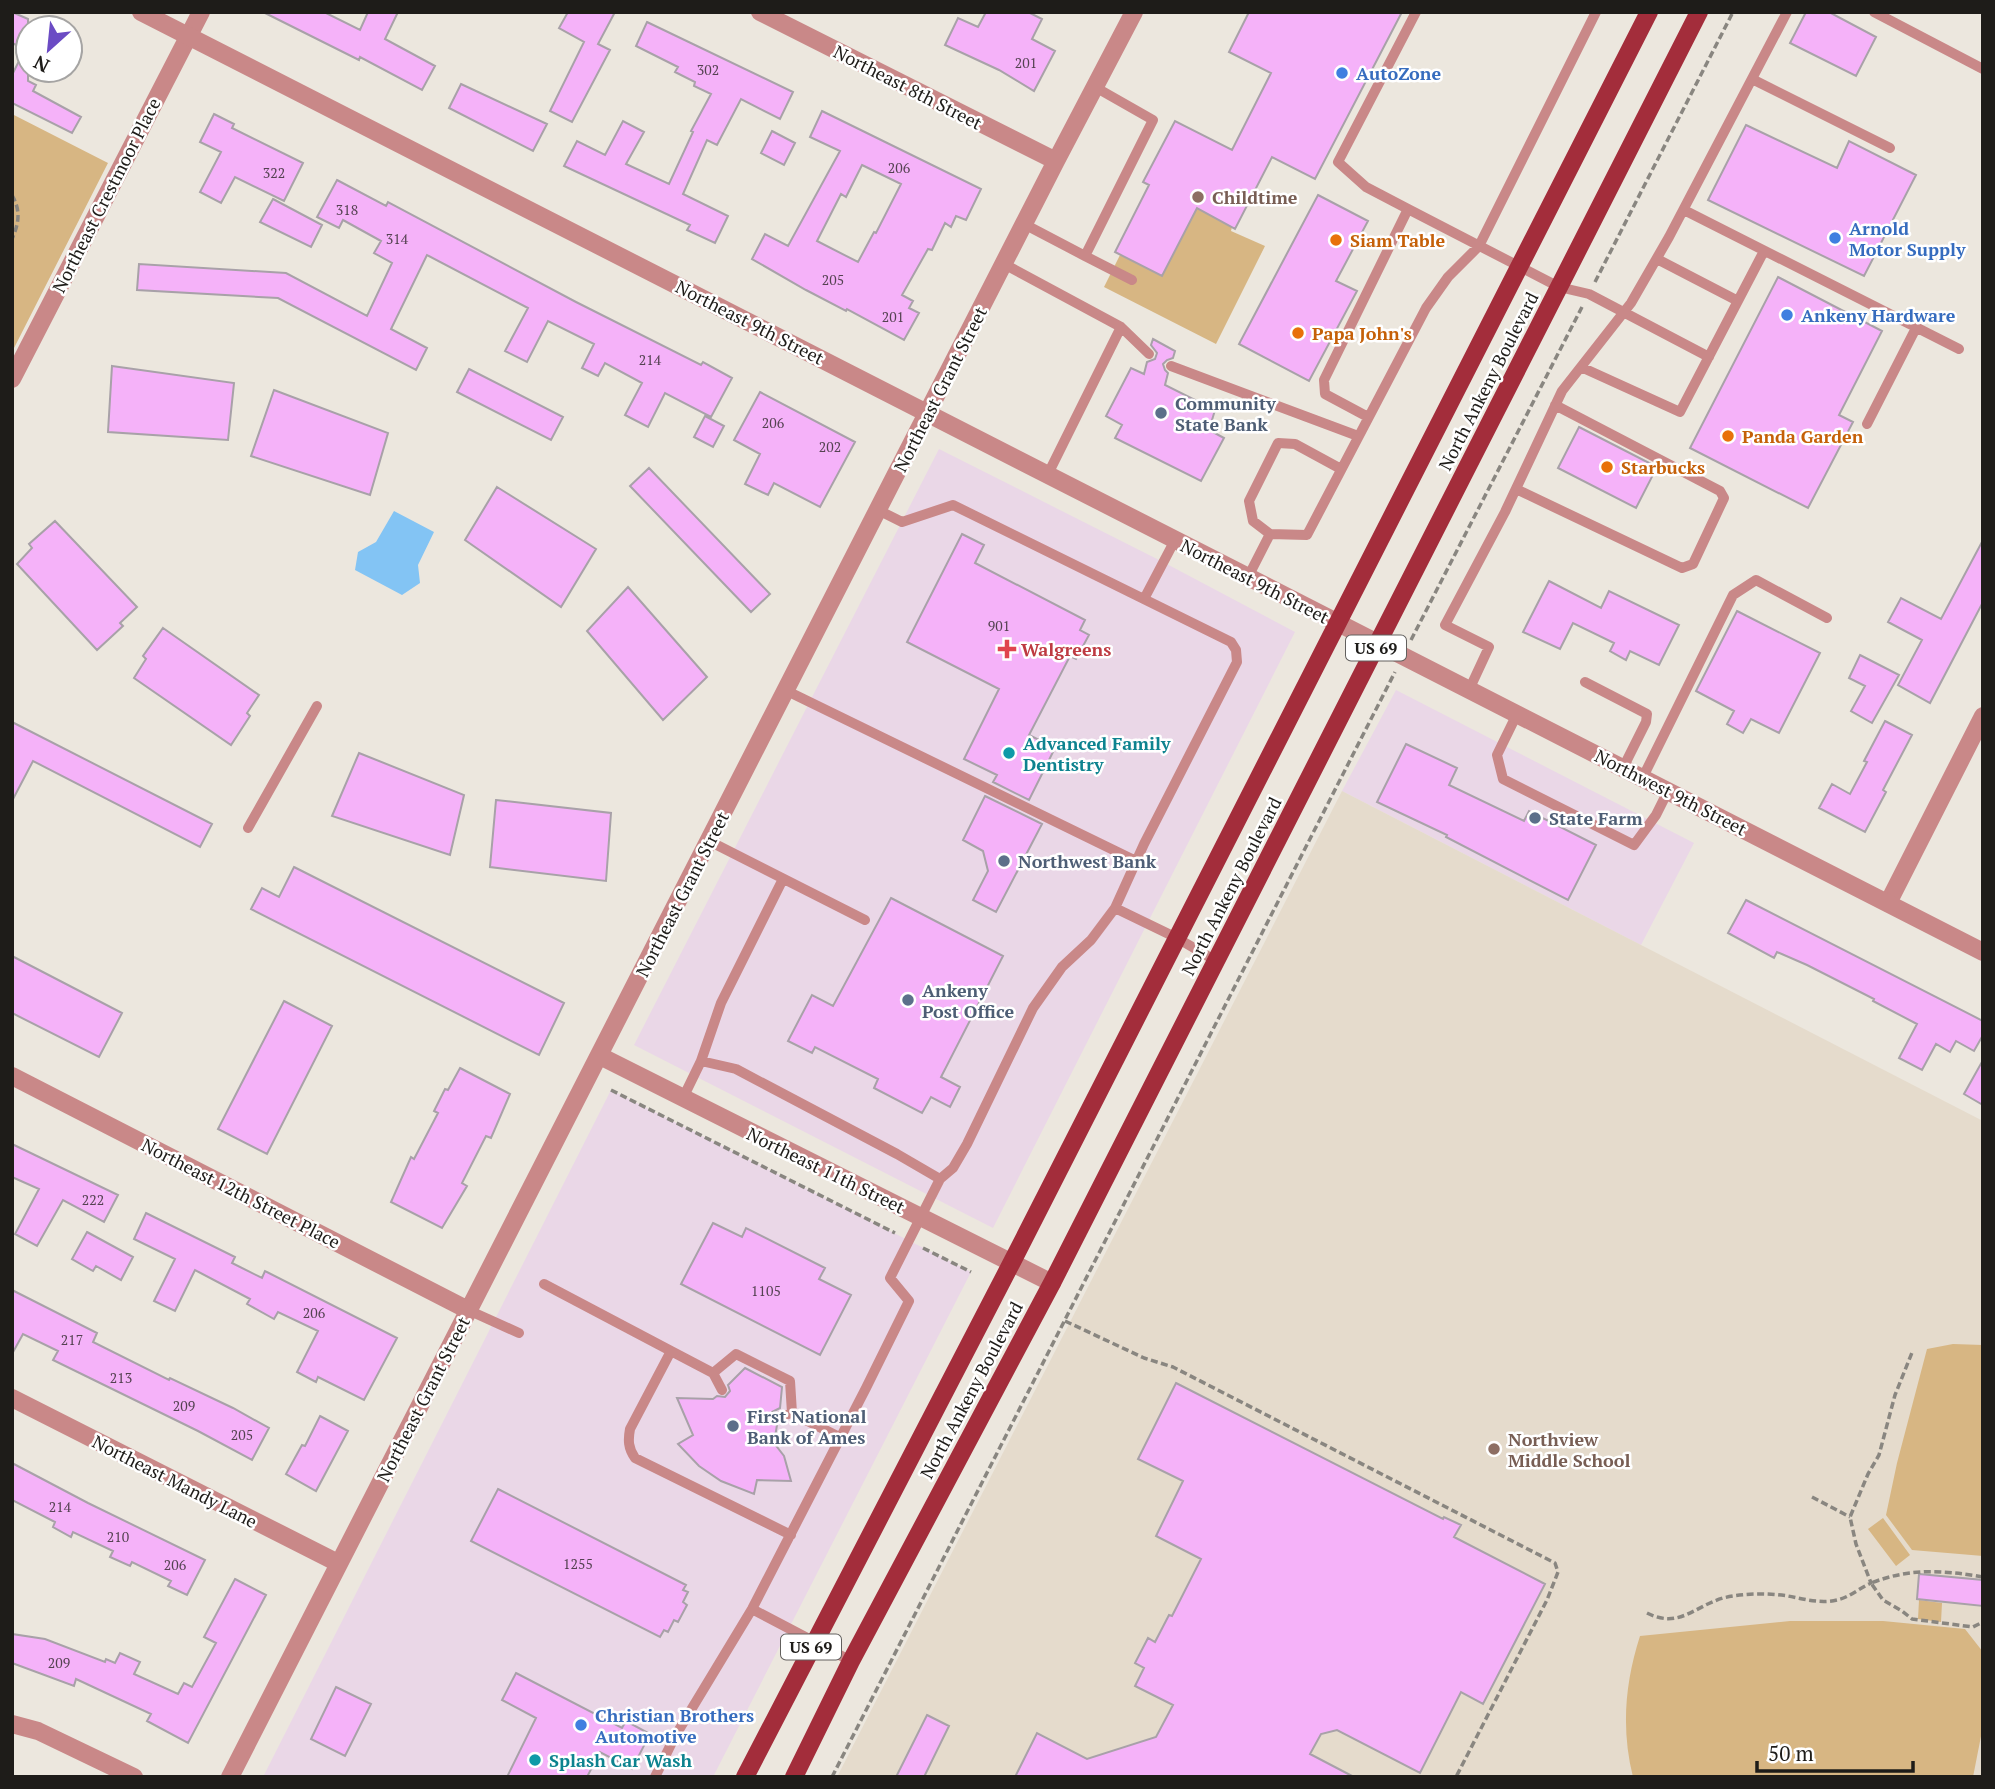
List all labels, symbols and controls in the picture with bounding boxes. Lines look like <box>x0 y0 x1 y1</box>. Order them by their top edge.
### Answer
north arrow <box>14 14 84 84</box>
street label: Northeast 8th Street <box>830 39 987 135</box>
text: N <box>28 50 53 79</box>
house number: 201 <box>1015 53 1037 72</box>
house number: 302 <box>697 60 719 79</box>
place label: AutoZone <box>1356 61 1441 85</box>
marker: AutoZone <box>1334 65 1350 81</box>
street label: Northeast Crestmoor Place <box>46 94 166 296</box>
house number: 206 <box>888 158 911 177</box>
house number: 322 <box>263 163 285 182</box>
place label: Childtime <box>1212 185 1298 209</box>
marker: Childtime <box>1190 189 1206 205</box>
house number: 318 <box>336 200 358 219</box>
place label: Arnold Motor Supply <box>1849 216 1966 261</box>
place label: Siam Table <box>1350 228 1446 252</box>
house number: 314 <box>386 229 409 248</box>
marker: Arnold Motor Supply <box>1827 230 1843 246</box>
marker: Siam Table <box>1328 232 1344 248</box>
house number: 205 <box>822 270 844 289</box>
street label: Northeast 9th Street <box>672 274 829 370</box>
street label: North Ankeny Boulevard <box>1433 288 1543 474</box>
street label: Northeast Grant Street <box>888 302 992 476</box>
place label: Ankeny Hardware <box>1801 303 1956 327</box>
house number: 201 <box>882 307 904 326</box>
marker: Ankeny Hardware <box>1779 307 1795 323</box>
place label: Papa John's <box>1312 321 1412 345</box>
marker: Papa John's <box>1290 325 1306 341</box>
house number: 214 <box>639 350 662 369</box>
place label: Community State Bank <box>1175 391 1276 436</box>
marker: Community State Bank <box>1153 405 1169 421</box>
house number: 206 <box>762 413 785 432</box>
place label: Panda Garden <box>1742 424 1864 448</box>
marker: Panda Garden <box>1720 428 1736 444</box>
house number: 202 <box>819 437 841 456</box>
place label: Starbucks <box>1621 455 1705 479</box>
marker: Starbucks <box>1599 459 1615 475</box>
street label: Northeast 9th Street <box>1177 533 1334 629</box>
house number: 901 <box>988 616 1010 635</box>
road number: US 69 <box>1346 636 1406 660</box>
place label: Walgreens <box>1021 637 1111 661</box>
marker: Walgreens <box>999 641 1015 657</box>
place label: Advanced Family Dentistry <box>1023 731 1171 776</box>
street label: Northwest 9th Street <box>1591 743 1751 841</box>
marker: Advanced Family Dentistry <box>1001 745 1017 761</box>
street label: North Ankeny Boulevard <box>1176 793 1286 979</box>
place label: State Farm <box>1549 806 1643 830</box>
street label: Northeast Grant Street <box>630 807 734 981</box>
marker: State Farm <box>1527 810 1543 826</box>
place label: Northwest Bank <box>1018 849 1157 873</box>
marker: Northwest Bank <box>996 853 1012 869</box>
place label: Ankeny Post Office <box>922 978 1014 1023</box>
marker: Ankeny Post Office <box>900 992 916 1008</box>
street label: Northeast 11th Street <box>743 1121 909 1219</box>
street label: Northeast 12th Street Place <box>138 1132 344 1254</box>
house number: 222 <box>82 1190 104 1209</box>
house number: 1105 <box>751 1281 781 1300</box>
street label: North Ankeny Boulevard <box>914 1297 1028 1483</box>
house number: 206 <box>303 1303 326 1322</box>
street label: Northeast Grant Street <box>371 1312 475 1486</box>
house number: 217 <box>61 1330 83 1349</box>
house number: 213 <box>110 1368 132 1387</box>
house number: 209 <box>173 1396 195 1415</box>
place label: First National Bank of Ames <box>747 1404 866 1449</box>
marker: First National Bank of Ames <box>725 1418 741 1434</box>
house number: 205 <box>231 1425 253 1444</box>
place label: Northview Middle School <box>1508 1427 1630 1472</box>
street label: Northeast Mandy Lane <box>89 1429 261 1533</box>
marker: Northview Middle School <box>1486 1441 1502 1457</box>
house number: 214 <box>49 1497 72 1516</box>
house number: 210 <box>107 1527 129 1546</box>
house number: 1255 <box>563 1554 593 1573</box>
house number: 206 <box>164 1555 187 1574</box>
road number: US 69 <box>781 1634 841 1660</box>
house number: 209 <box>48 1653 70 1672</box>
place label: Christian Brothers Automotive <box>595 1703 754 1748</box>
marker: Christian Brothers Automotive <box>573 1717 589 1733</box>
scale bar <box>1757 1730 1913 1774</box>
text: 50 m <box>1768 1739 1814 1767</box>
place label: Splash Car Wash <box>549 1748 692 1772</box>
marker: Splash Car Wash <box>527 1752 543 1768</box>

